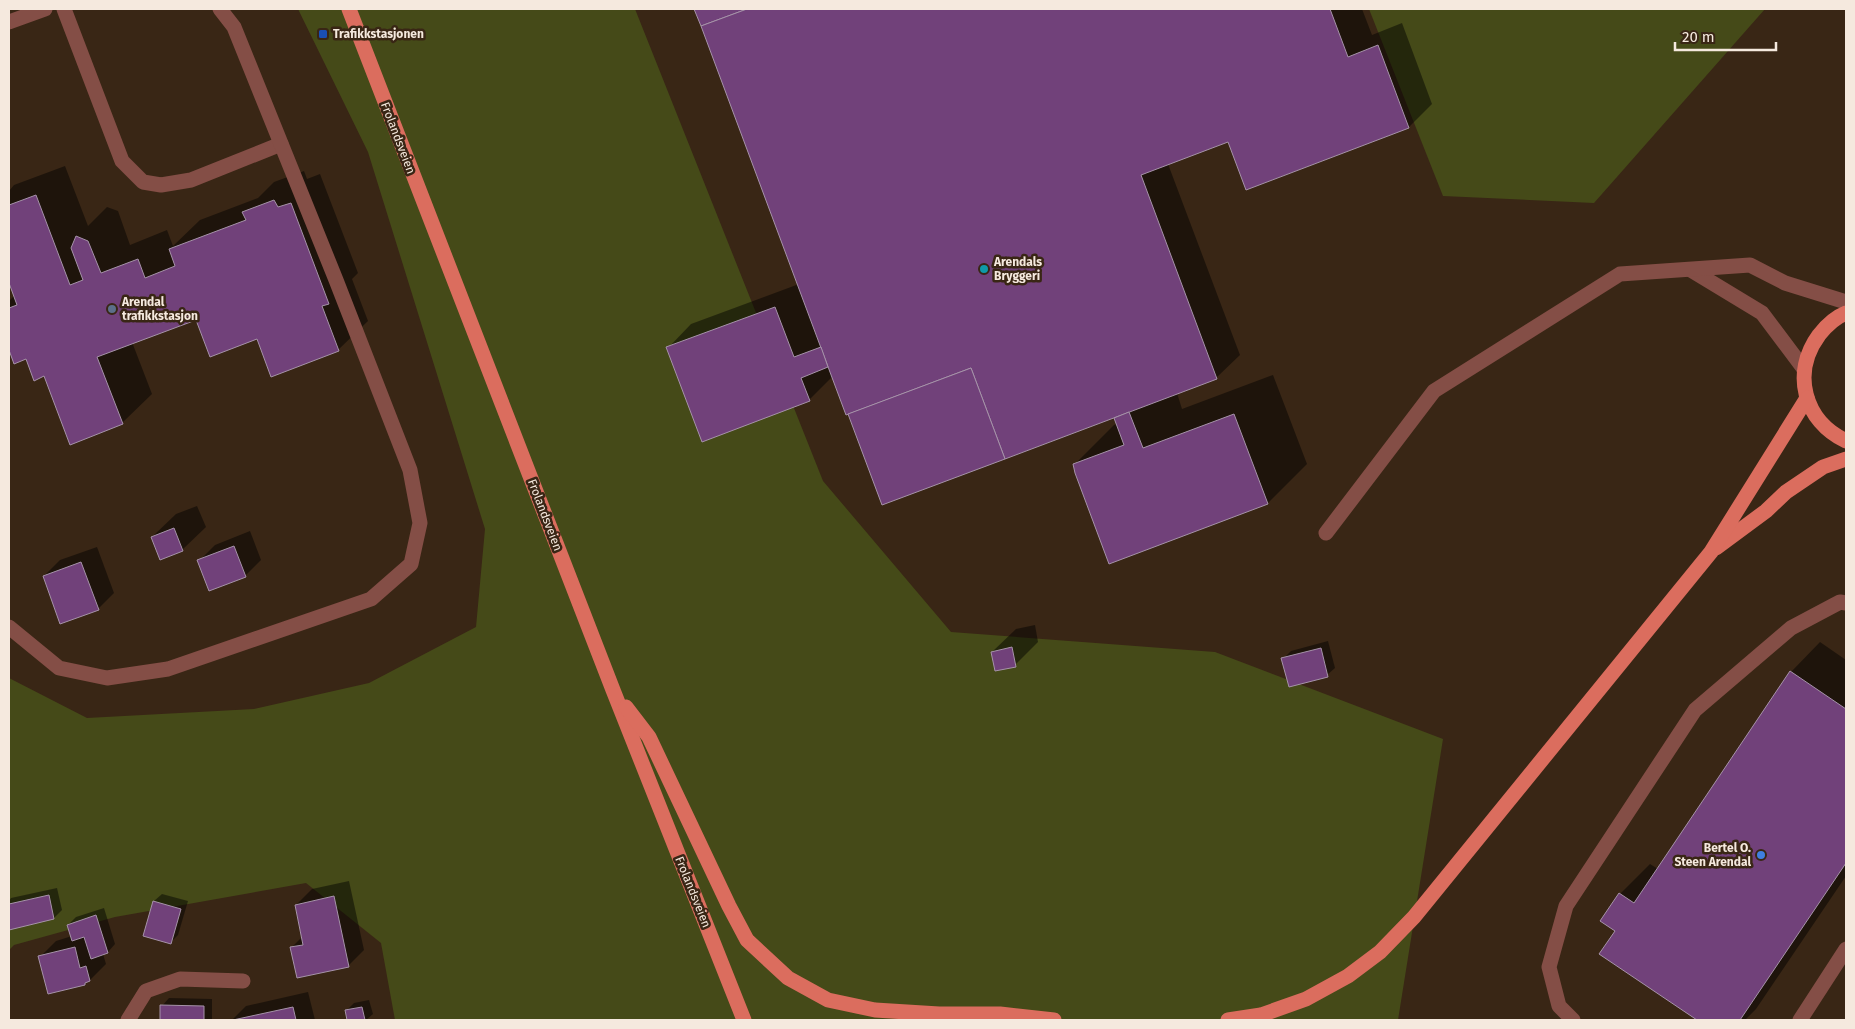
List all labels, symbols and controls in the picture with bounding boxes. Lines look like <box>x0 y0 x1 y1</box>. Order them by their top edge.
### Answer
scale bar <box>1675 20 1776 52</box>
place label: Trafikkstasjonen <box>333 27 424 41</box>
marker: Trafikkstasjonen <box>317 28 329 40</box>
text: 20 m <box>1682 28 1715 46</box>
street label: Frolandsveien <box>378 100 418 176</box>
place label: Arendals Bryggeri <box>993 255 1042 283</box>
marker: Arendals Bryggeri <box>978 263 990 275</box>
place label: Arendal trafikkstasjon <box>121 295 198 323</box>
marker: Arendal trafikkstasjon <box>106 303 118 315</box>
street label: Frolandsveien <box>525 477 565 553</box>
place label: Bertel O. Steen Arendal <box>1674 841 1751 869</box>
marker: Bertel O. Steen Arendal <box>1755 849 1767 861</box>
street label: Frolandsveien <box>672 854 714 930</box>

